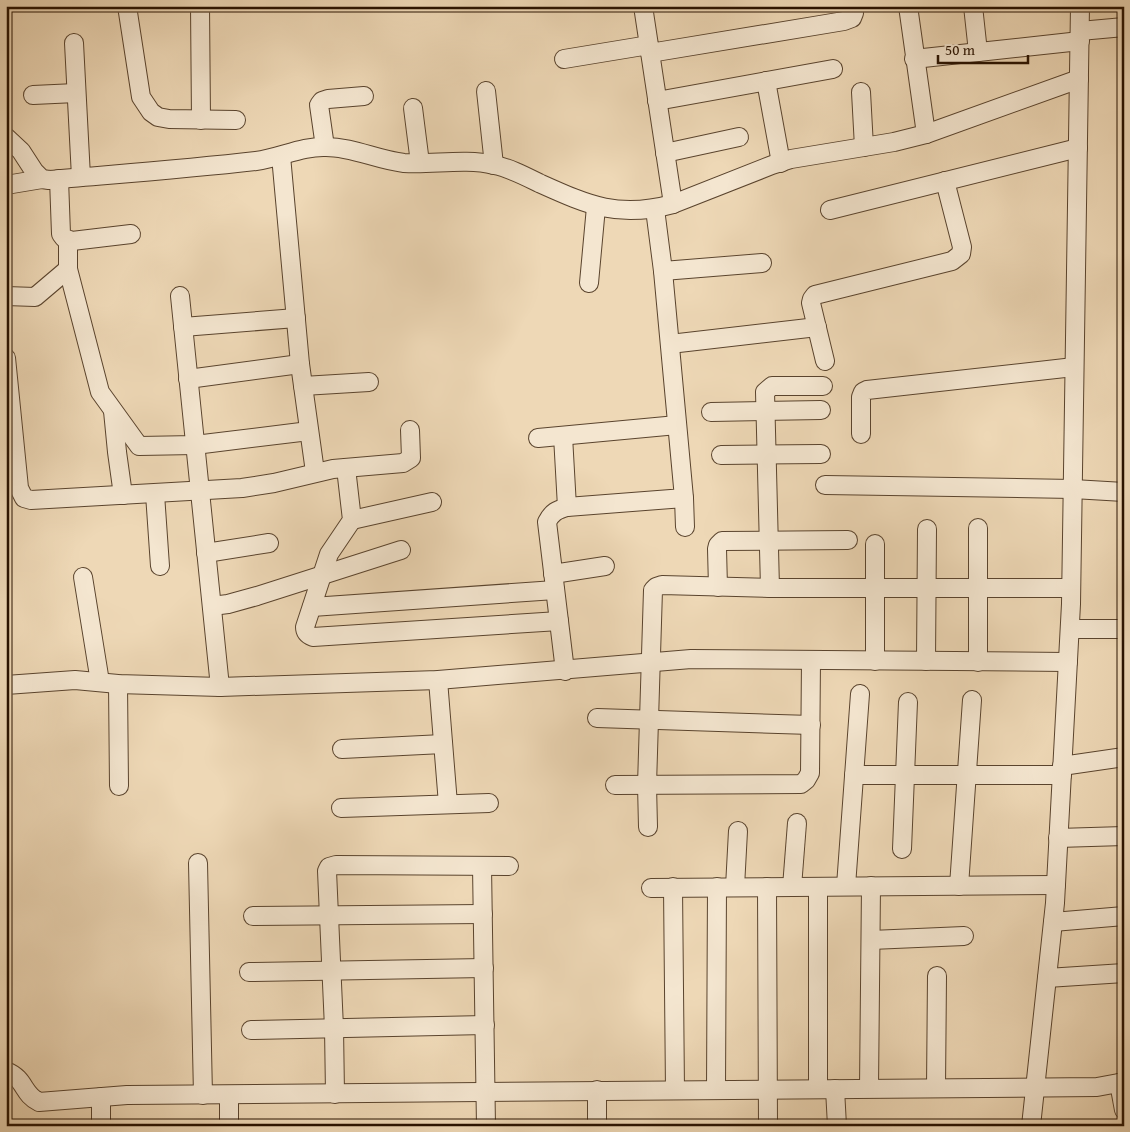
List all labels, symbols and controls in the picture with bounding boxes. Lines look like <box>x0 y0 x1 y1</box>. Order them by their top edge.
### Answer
scale bar <box>938 32 1028 64</box>
text: 50 m <box>945 39 976 60</box>

